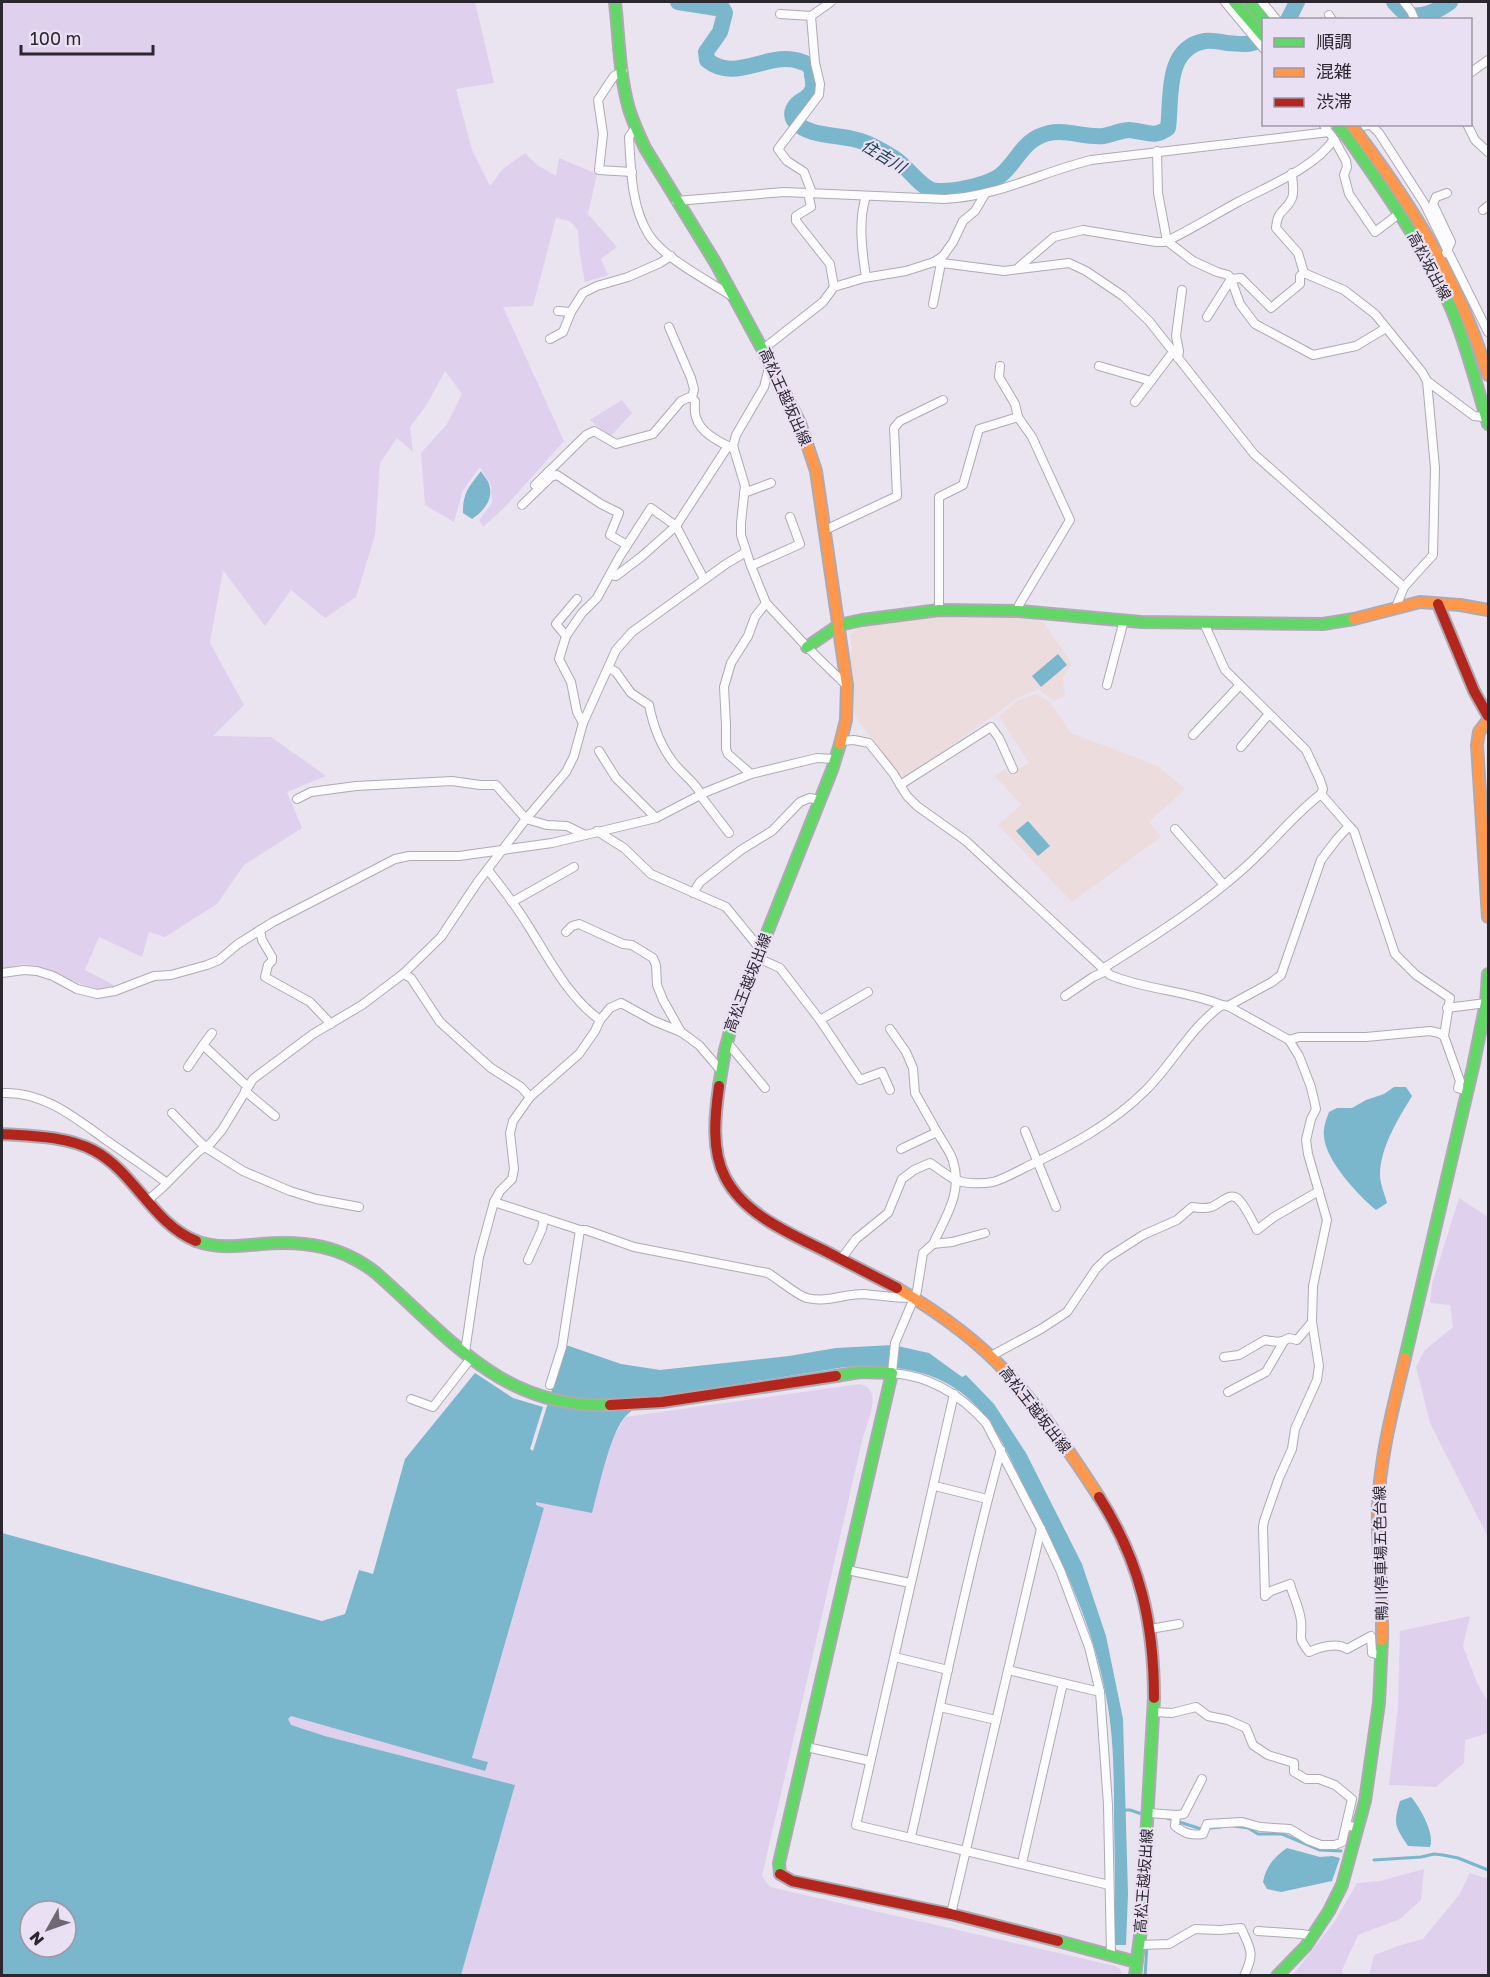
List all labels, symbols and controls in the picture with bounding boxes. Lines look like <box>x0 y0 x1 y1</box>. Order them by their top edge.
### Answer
scale bar <box>21 18 153 56</box>
legend <box>1262 18 1472 126</box>
text: 100 m <box>30 27 81 49</box>
text: 順調 <box>1316 30 1352 52</box>
text: 混雑 <box>1316 60 1352 82</box>
text: 渋滞 <box>1316 90 1352 112</box>
water label: 住吉川 <box>858 135 911 178</box>
street label: 高松坂出線 <box>1404 228 1455 303</box>
street label: 高松王越坂出線 <box>756 345 815 448</box>
street label: 高松王越坂出線 <box>720 930 774 1035</box>
street label: 高松王越坂出線 <box>996 1362 1075 1456</box>
street label: 鴨川停車場五色台線 <box>1370 1485 1390 1621</box>
street label: 高松王越坂出線 <box>1130 1828 1156 1934</box>
north arrow <box>18 1899 78 1959</box>
text: N <box>25 1928 48 1950</box>

